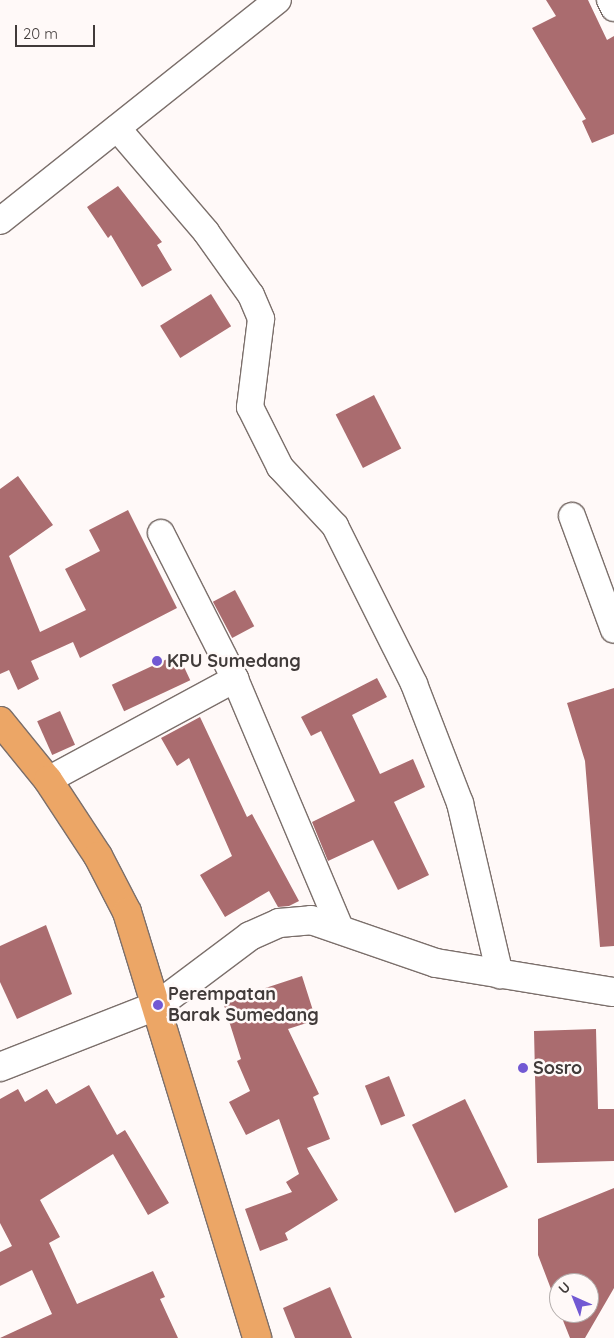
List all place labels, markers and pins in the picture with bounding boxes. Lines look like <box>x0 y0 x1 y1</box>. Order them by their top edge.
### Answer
place label: KPU Sumedang <box>167 650 301 672</box>
marker: KPU Sumedang <box>151 655 163 667</box>
place label: Perempatan Barak Sumedang <box>168 984 319 1026</box>
marker: Perempatan Barak Sumedang <box>152 999 164 1011</box>
place label: Sosro <box>533 1057 582 1079</box>
marker: Sosro <box>517 1062 529 1074</box>

